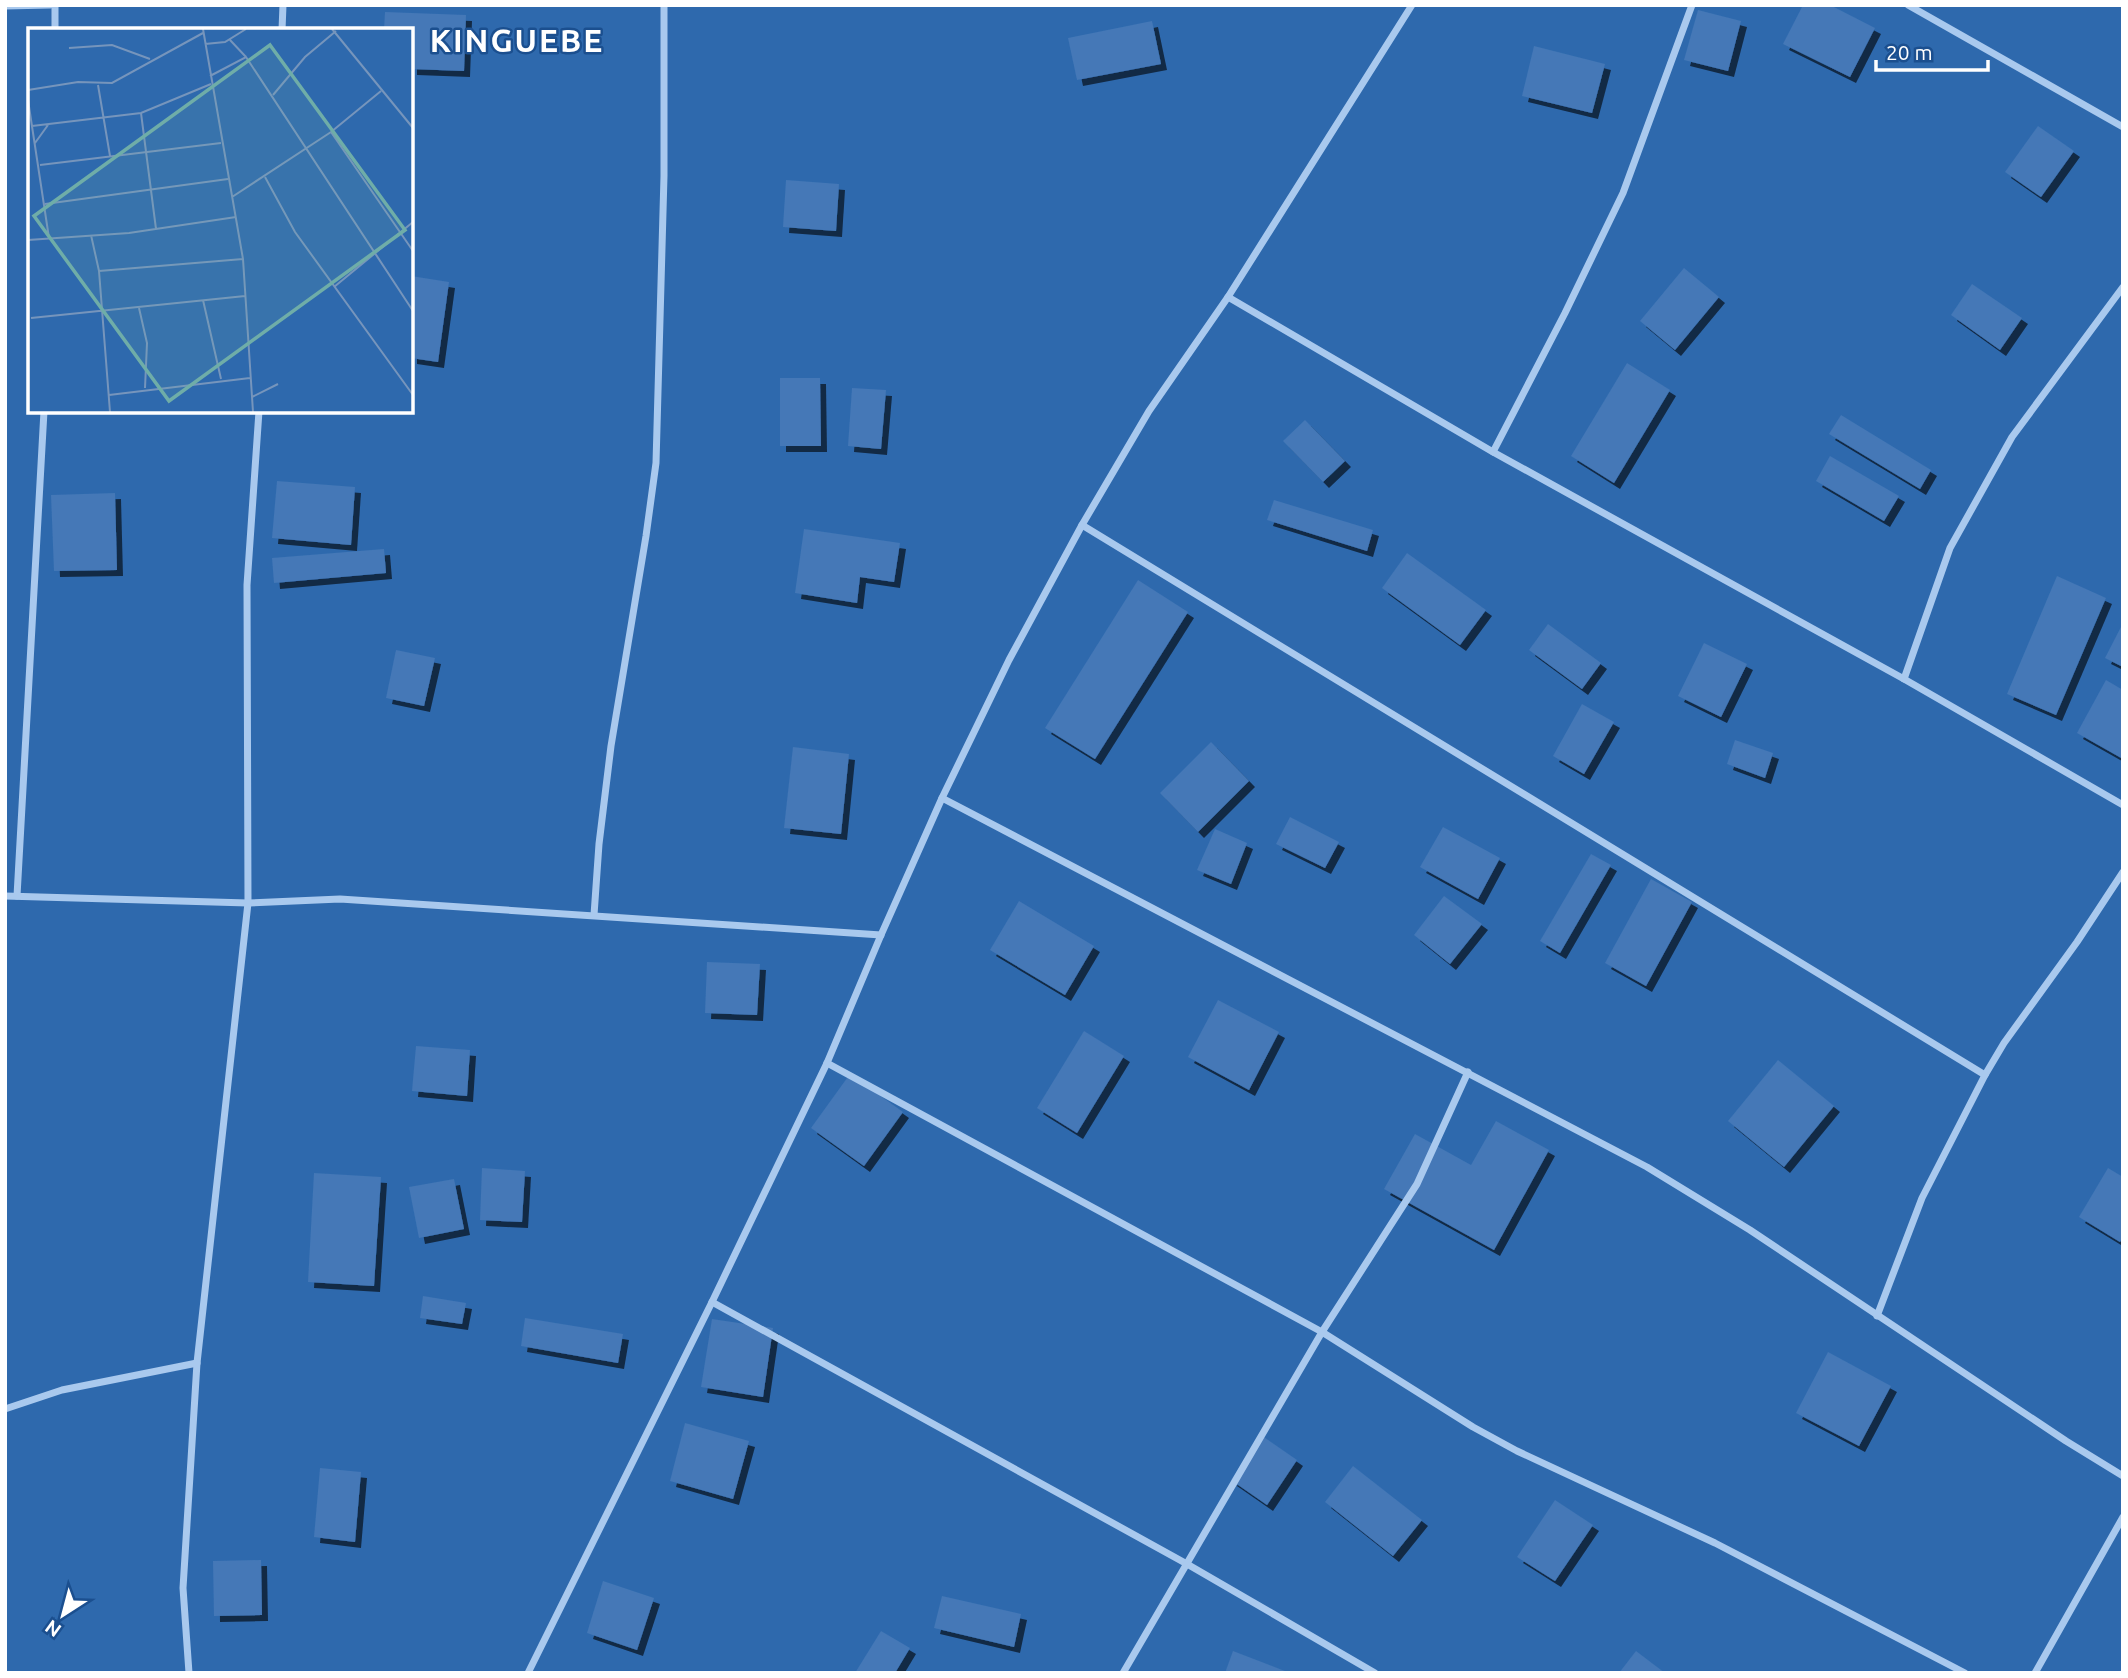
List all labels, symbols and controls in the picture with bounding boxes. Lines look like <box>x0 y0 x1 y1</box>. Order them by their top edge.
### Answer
district label: KINGUEBE <box>430 22 604 58</box>
inset map <box>28 28 413 413</box>
scale bar <box>1876 28 1988 72</box>
text: 20 m <box>1886 40 1933 64</box>
north arrow <box>28 1580 98 1650</box>
text: N <box>41 1616 65 1642</box>

